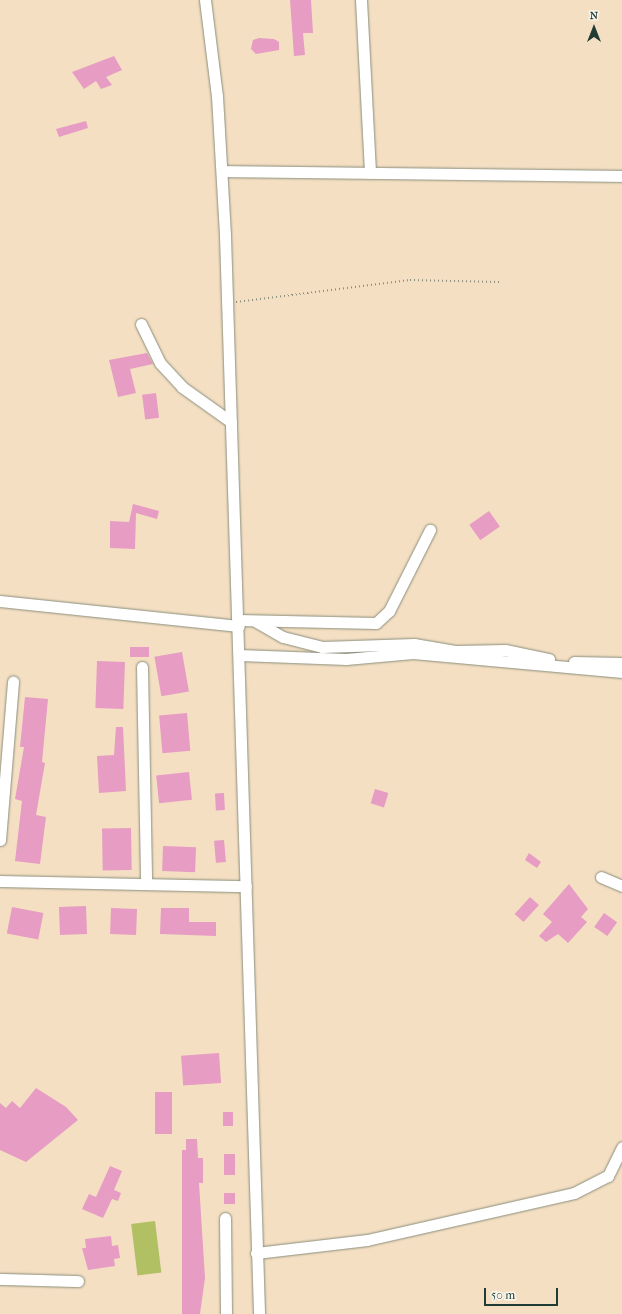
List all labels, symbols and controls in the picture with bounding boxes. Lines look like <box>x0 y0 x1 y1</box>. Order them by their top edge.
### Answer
north arrow <box>574 8 614 48</box>
text: N <box>590 9 598 22</box>
scale bar <box>486 1280 560 1306</box>
text: 50 m <box>491 1288 515 1302</box>

